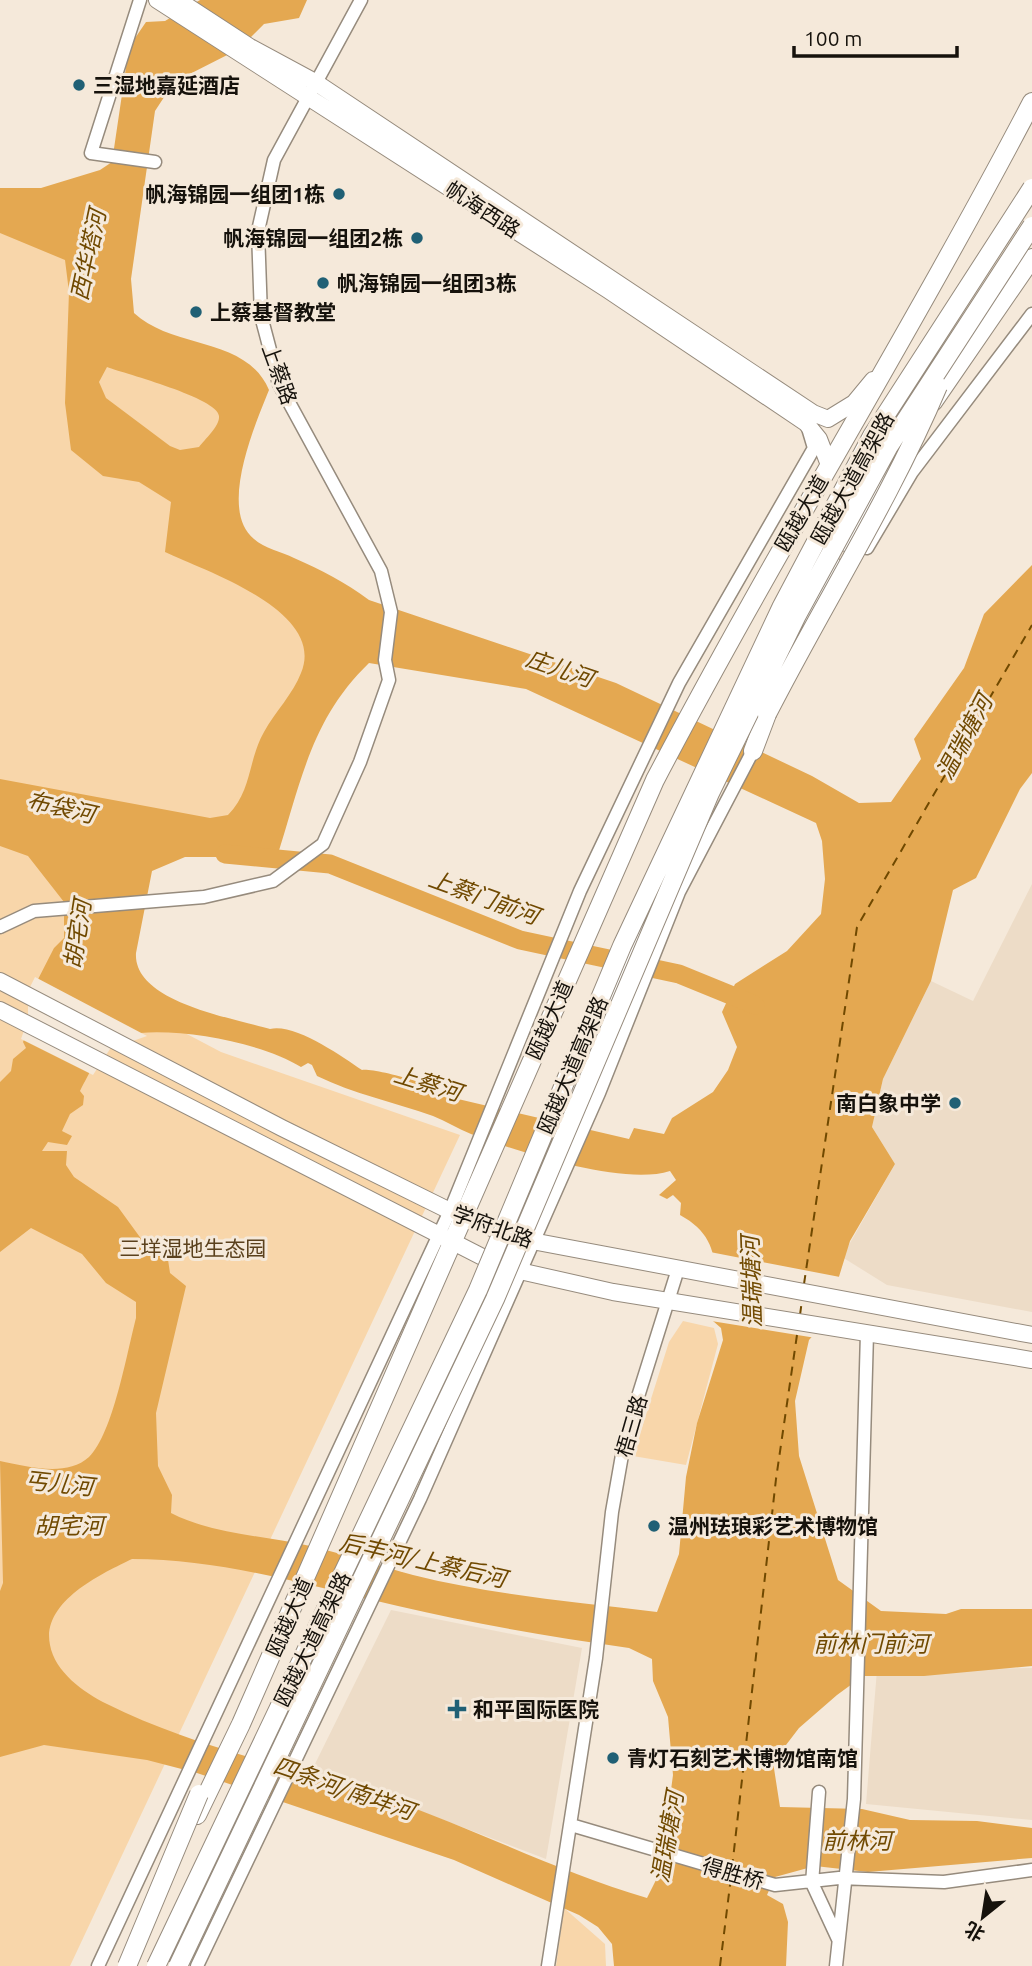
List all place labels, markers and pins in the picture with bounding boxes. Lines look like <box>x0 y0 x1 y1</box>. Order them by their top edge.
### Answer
place label: 三湿地嘉延酒店 <box>93 73 240 97</box>
marker: 三湿地嘉延酒店 <box>71 77 87 93</box>
place label: 帆海锦园一组团1栋 <box>145 182 325 206</box>
marker: 帆海锦园一组团1栋 <box>331 186 347 202</box>
place label: 帆海锦园一组团2栋 <box>223 226 403 250</box>
marker: 帆海锦园一组团2栋 <box>409 230 425 246</box>
place label: 帆海锦园一组团3栋 <box>337 271 517 295</box>
marker: 帆海锦园一组团3栋 <box>315 275 331 291</box>
place label: 上蔡基督教堂 <box>210 300 336 324</box>
marker: 上蔡基督教堂 <box>188 304 204 320</box>
place label: 南白象中学 <box>836 1091 941 1115</box>
marker: 南白象中学 <box>947 1095 963 1111</box>
place label: 温州珐琅彩艺术博物馆 <box>668 1514 878 1538</box>
marker: 温州珐琅彩艺术博物馆 <box>646 1518 662 1534</box>
place label: 和平国际医院 <box>473 1697 599 1721</box>
marker: 和平国际医院 <box>447 1699 467 1719</box>
place label: 青灯石刻艺术博物馆南馆 <box>627 1746 858 1770</box>
marker: 青灯石刻艺术博物馆南馆 <box>605 1750 621 1766</box>

